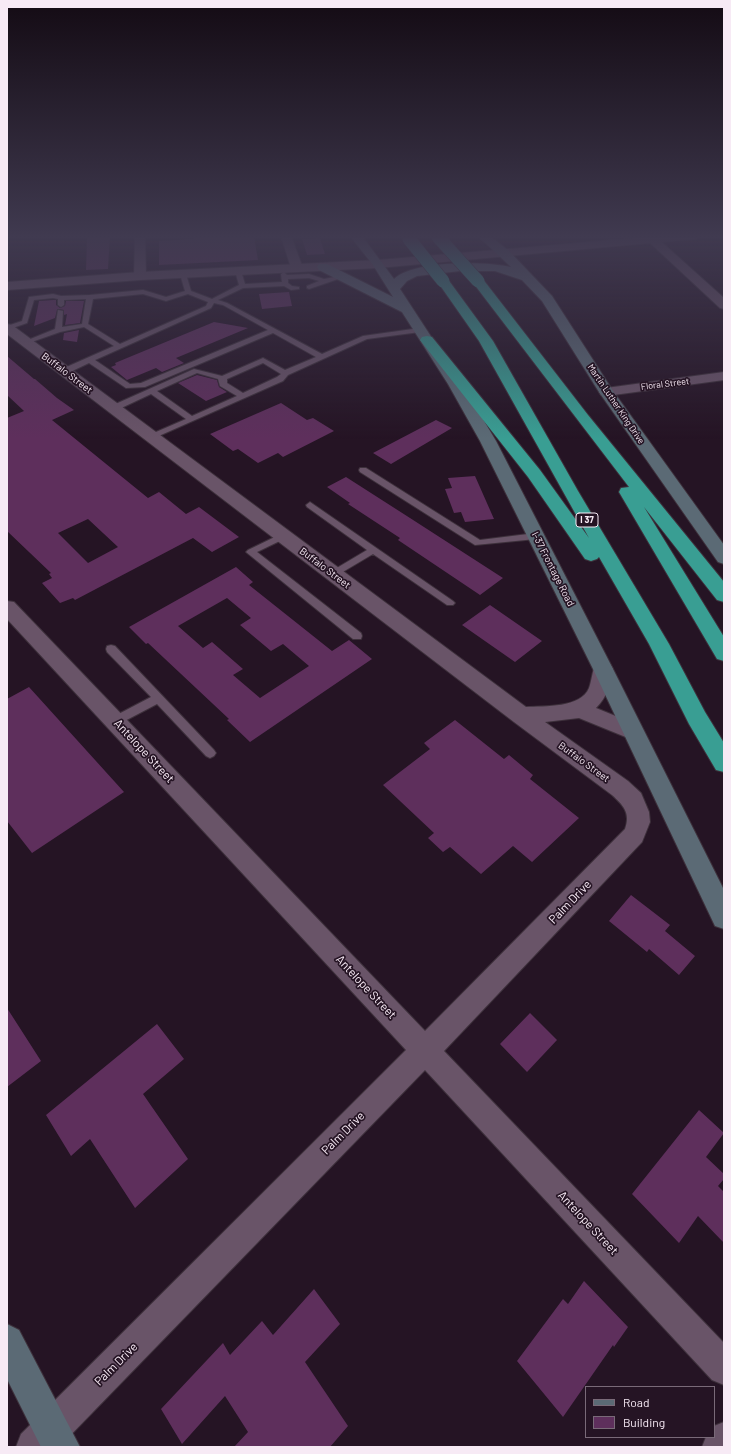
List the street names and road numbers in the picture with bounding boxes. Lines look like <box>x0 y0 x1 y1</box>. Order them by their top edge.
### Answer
street label: Buffalo Street <box>39 350 95 396</box>
street label: Martin Luther King Drive <box>585 362 647 446</box>
street label: Floral Street <box>640 376 690 392</box>
road number: I 37 <box>576 513 598 527</box>
street label: I-37 Frontage Road <box>529 530 577 608</box>
street label: Buffalo Street <box>297 545 353 591</box>
street label: Antelope Street <box>111 716 177 786</box>
street label: Buffalo Street <box>556 739 612 785</box>
street label: Palm Drive <box>546 877 594 927</box>
street label: Antelope Street <box>333 952 399 1022</box>
street label: Palm Drive <box>318 1108 368 1158</box>
street label: Antelope Street <box>555 1188 621 1258</box>
street label: Palm Drive <box>91 1339 141 1389</box>

